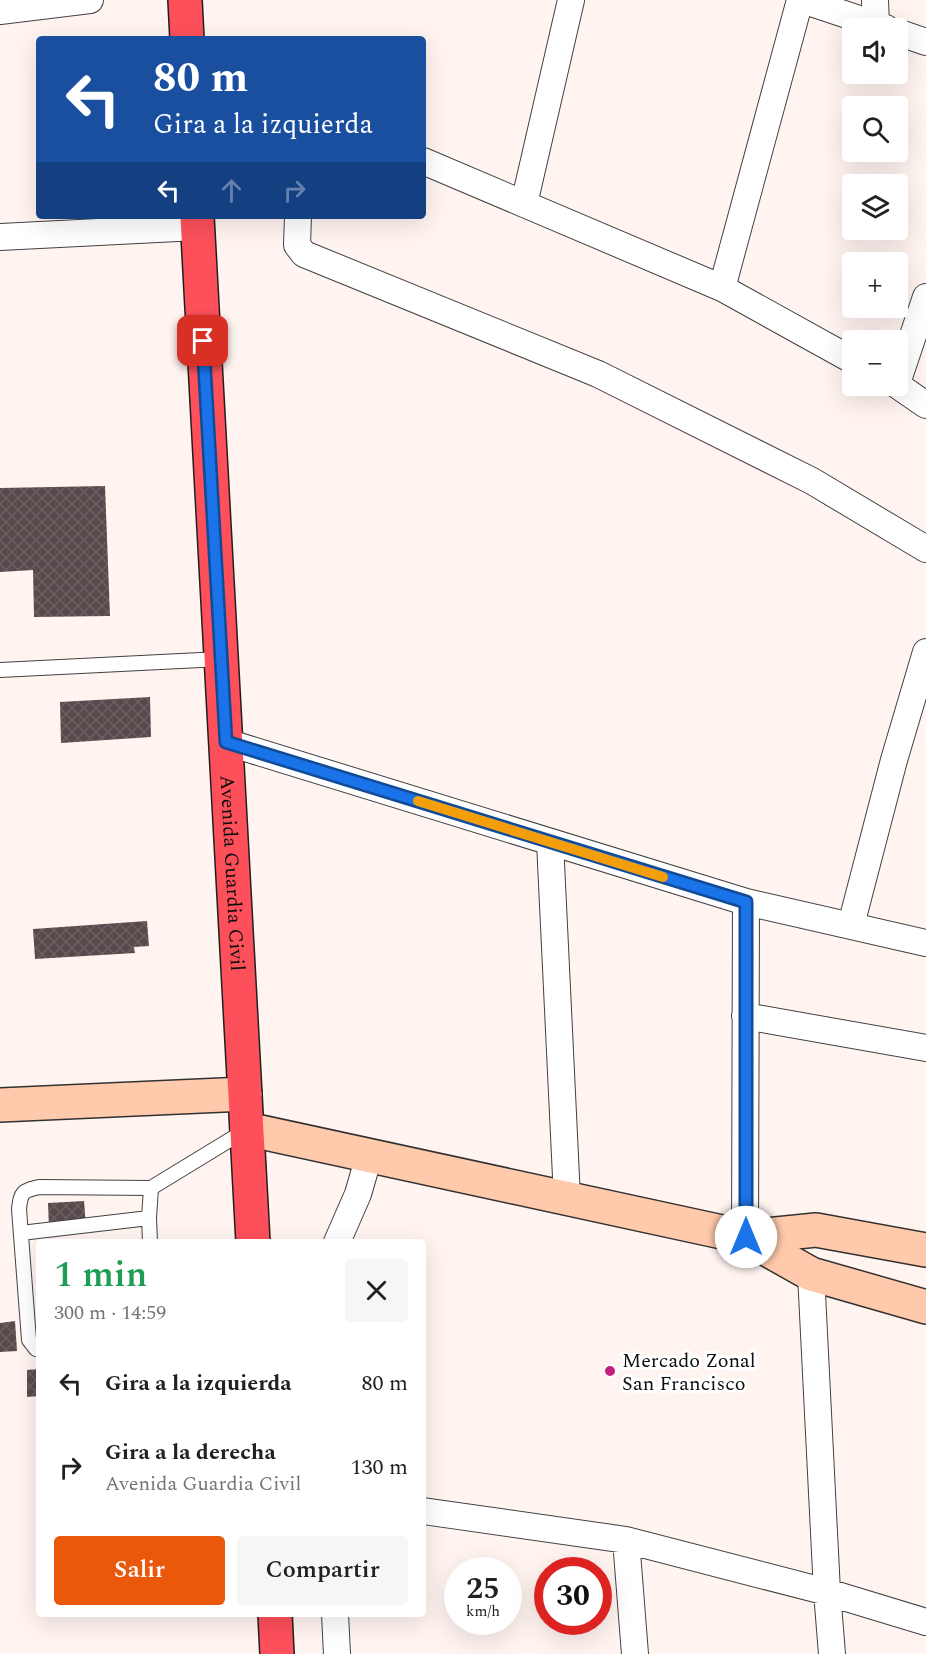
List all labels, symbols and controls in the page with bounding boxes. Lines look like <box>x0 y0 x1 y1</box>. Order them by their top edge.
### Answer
map controls <box>842 18 908 396</box>
button: sound <box>842 18 908 84</box>
text: 80 m <box>153 47 248 110</box>
icon: left <box>54 60 132 138</box>
button: search <box>842 96 908 162</box>
text: Gira a la izquierda <box>153 104 373 146</box>
icon: left <box>152 174 185 207</box>
icon: ahead <box>215 174 248 207</box>
icon: right <box>278 174 311 207</box>
button: layers <box>842 174 908 240</box>
button: + <box>842 252 908 318</box>
pin <box>177 315 228 366</box>
icon: arrive <box>186 324 219 357</box>
button: − <box>842 330 908 396</box>
street label: Avenida Guardia Civil <box>212 774 252 972</box>
position arrow <box>714 1205 778 1269</box>
text: 1 min <box>54 1248 147 1303</box>
button: close <box>345 1259 408 1322</box>
text: 300 m · 14:59 <box>54 1298 166 1328</box>
place label: Mercado Zonal San Francisco <box>622 1346 756 1399</box>
marker: Mercado Zonal San Francisco <box>603 1364 617 1378</box>
icon: left <box>54 1367 87 1400</box>
text: Gira a la izquierda <box>105 1367 292 1400</box>
text: 80 m <box>362 1367 408 1400</box>
text: Gira a la derecha <box>105 1436 276 1469</box>
icon: right <box>54 1451 87 1484</box>
text: 130 m <box>351 1451 408 1484</box>
text: Avenida Guardia Civil <box>105 1469 301 1499</box>
button: Salir <box>54 1536 225 1605</box>
button: Compartir <box>237 1536 408 1605</box>
speed limit sign: 30 <box>534 1557 612 1635</box>
text: 25 <box>466 1566 500 1612</box>
text: km/h <box>466 1600 500 1623</box>

